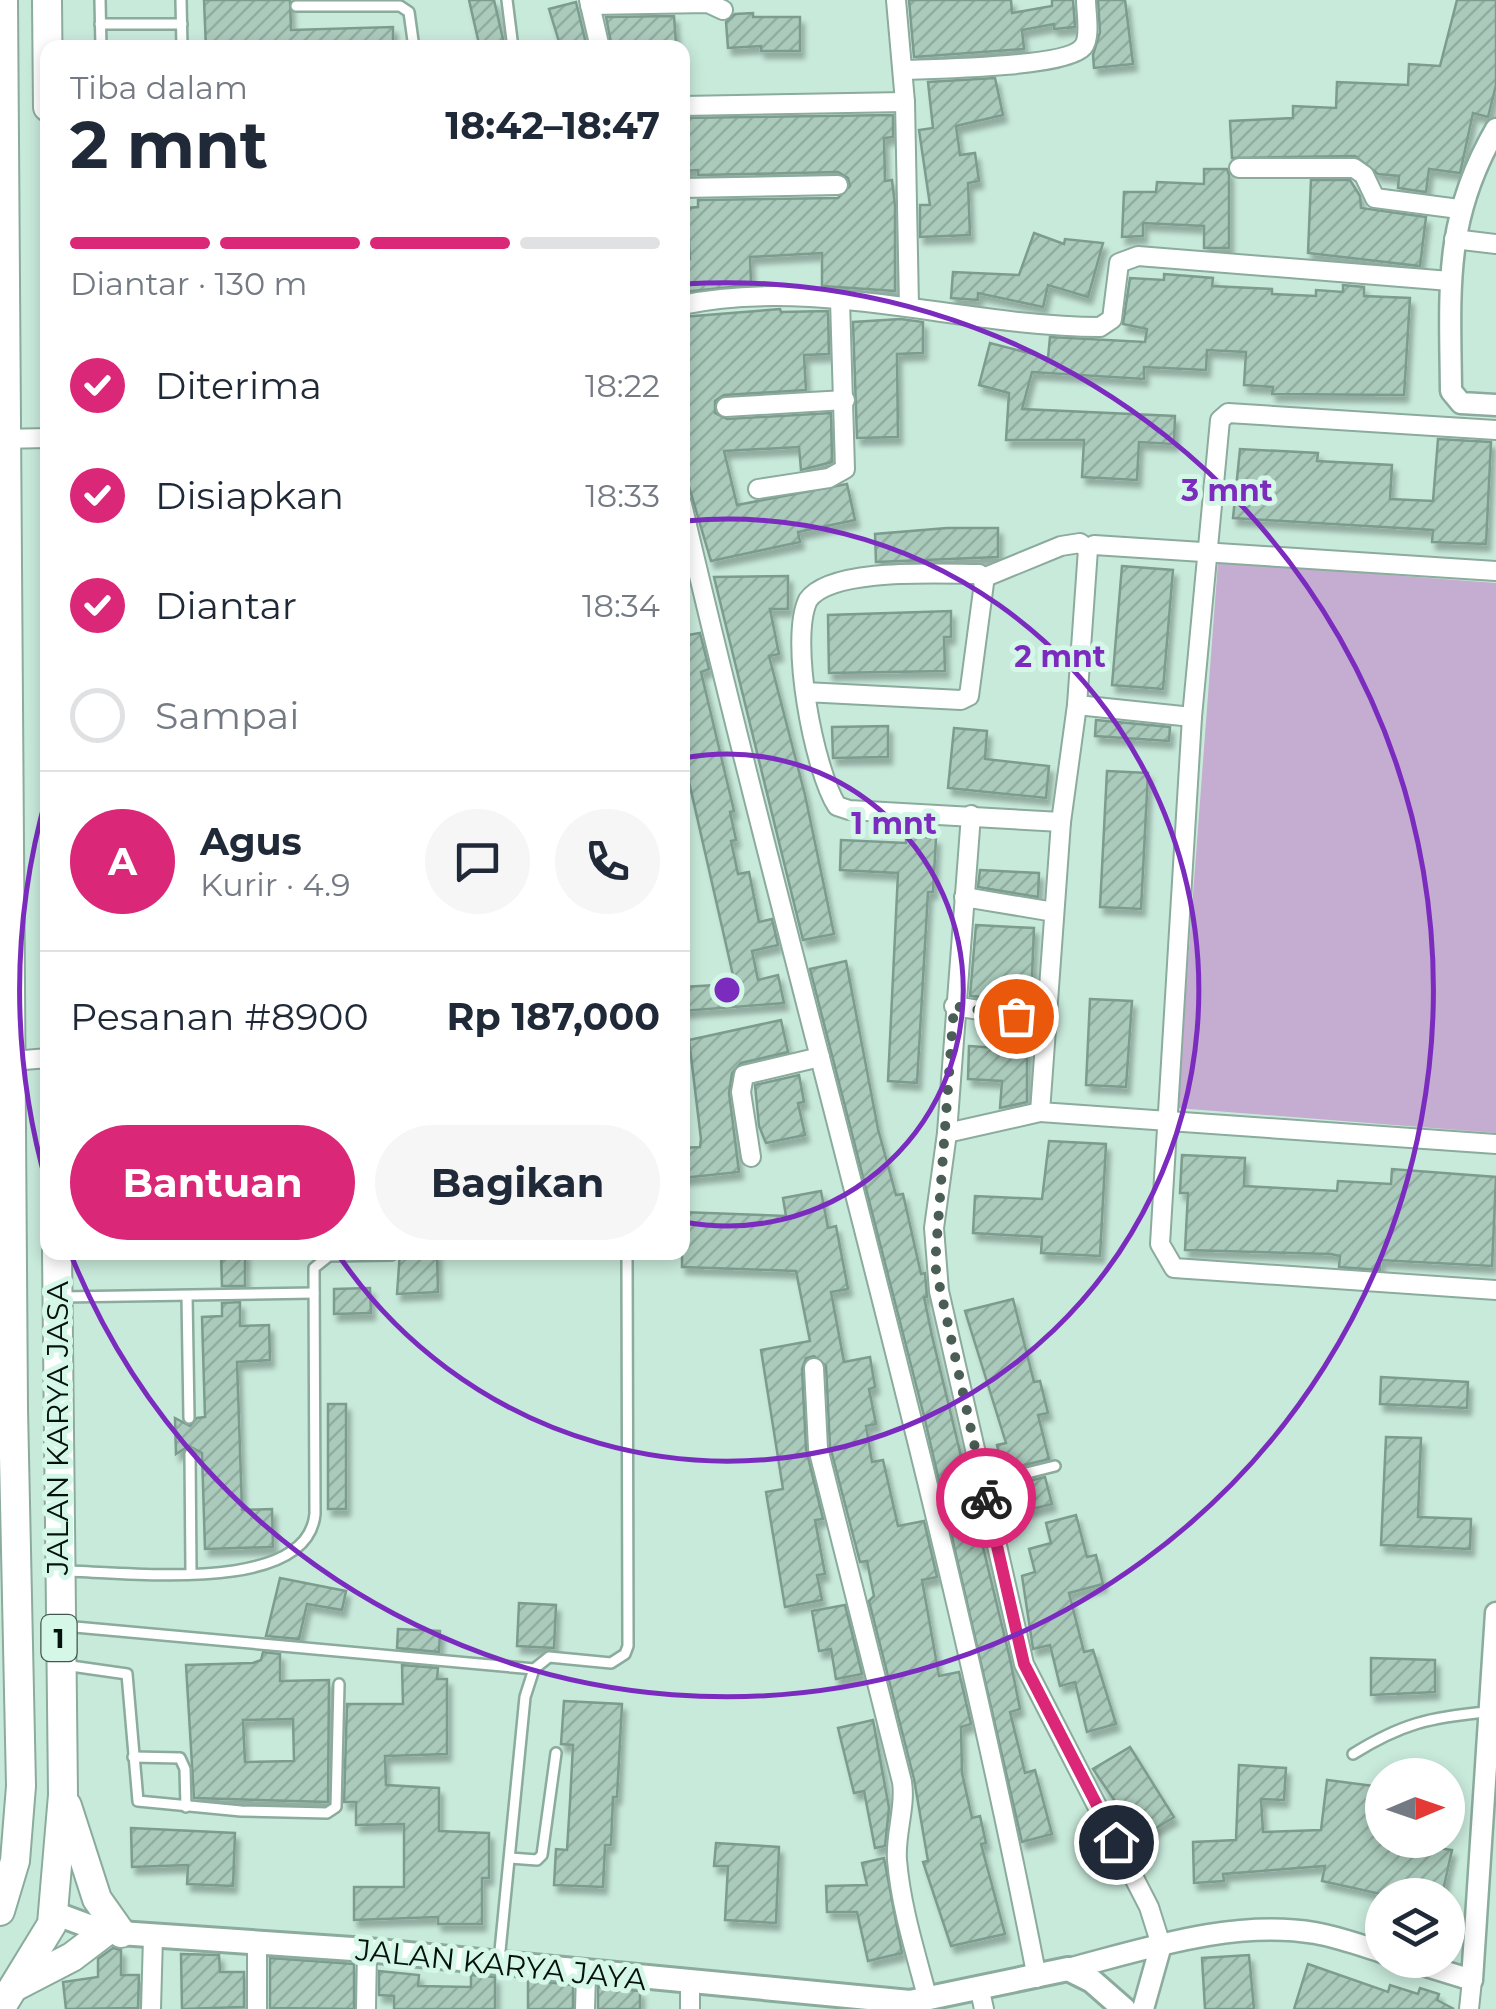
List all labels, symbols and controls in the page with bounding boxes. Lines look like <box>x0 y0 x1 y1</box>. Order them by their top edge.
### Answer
text: Tiba dalam <box>70 68 248 107</box>
text: 18:42–18:47 <box>445 102 660 149</box>
text: 2 mnt <box>70 105 268 184</box>
text: Diantar · 130 m <box>70 264 308 303</box>
icon: check <box>70 358 125 413</box>
text: Diterima <box>155 362 322 409</box>
text: 18:22 <box>585 366 660 405</box>
icon: check <box>70 468 125 523</box>
text: Disiapkan <box>155 472 344 519</box>
text: 3 mnt <box>1180 472 1273 509</box>
text: 18:33 <box>585 476 660 515</box>
icon: check <box>70 578 125 633</box>
text: Diantar <box>155 582 297 629</box>
text: 18:34 <box>582 586 660 625</box>
text: 2 mnt <box>1014 638 1106 675</box>
text: Sampai <box>155 692 299 739</box>
text: 1 mnt <box>851 805 937 842</box>
button: chat <box>425 809 530 914</box>
button: phone <box>555 809 660 914</box>
text: Agus <box>200 818 302 865</box>
text: A <box>108 838 137 885</box>
text: Kurir · 4.9 <box>200 865 351 904</box>
centre of rings <box>709 972 745 1008</box>
pin <box>974 974 1059 1059</box>
icon: bag <box>989 989 1044 1044</box>
text: Pesanan #8900 <box>70 993 369 1040</box>
text: Rp 187,000 <box>447 993 660 1040</box>
button: Bantuan <box>70 1125 355 1240</box>
button: Bagikan <box>375 1125 660 1240</box>
street label: JALAN KARYA JASA <box>39 1281 76 1576</box>
courier <box>936 1448 1036 1548</box>
icon: bike <box>959 1471 1014 1526</box>
road number: 1 <box>42 1615 76 1661</box>
north arrow <box>1365 1758 1465 1858</box>
map controls <box>1365 1758 1465 1978</box>
pin <box>1074 1800 1159 1885</box>
icon: home <box>1089 1815 1144 1870</box>
button: layers <box>1365 1878 1465 1978</box>
street label: JALAN KARYA JAYA <box>353 1931 649 1998</box>

